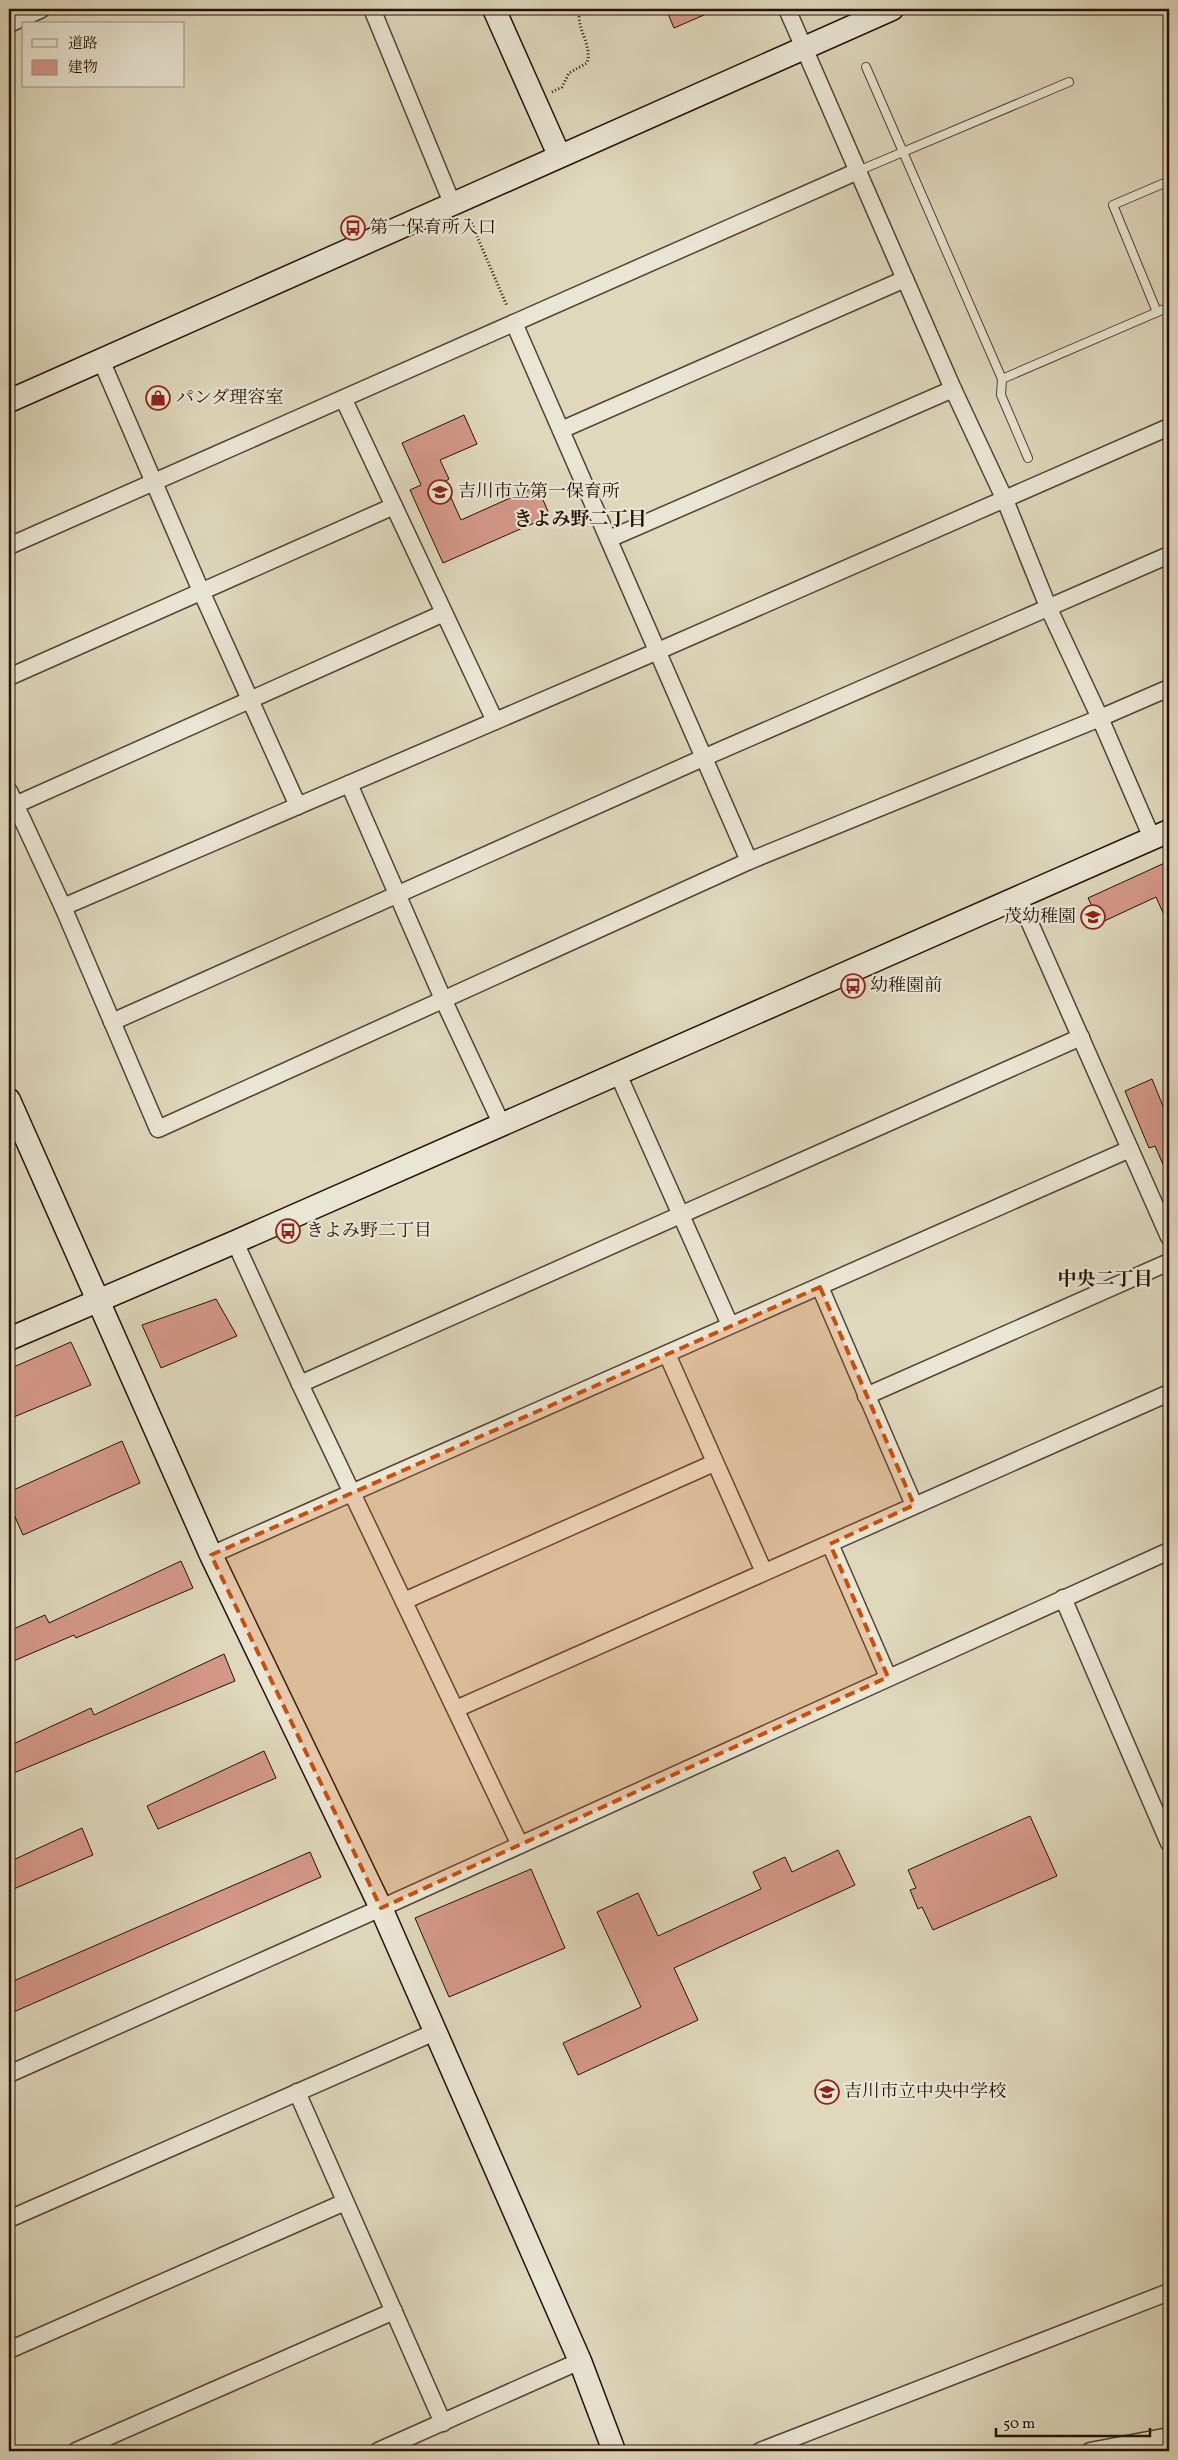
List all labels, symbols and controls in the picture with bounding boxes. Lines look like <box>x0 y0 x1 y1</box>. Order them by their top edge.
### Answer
legend <box>22 22 185 88</box>
text: 道路 <box>68 34 98 55</box>
text: 建物 <box>68 58 98 79</box>
bus stop icon: 第一保育所入口 <box>340 215 366 241</box>
place label: 第一保育所入口 <box>370 216 496 241</box>
shop icon: パンダ理容室 <box>145 385 171 411</box>
place label: パンダ理容室 <box>176 386 283 411</box>
school or university icon: 吉川市立第一保育所 <box>427 479 453 505</box>
place label: 吉川市立第一保育所 <box>458 480 620 505</box>
district label: きよみ野二丁目 <box>513 507 647 533</box>
school or university icon: 茂幼稚園 <box>1080 904 1106 930</box>
place label: 茂幼稚園 <box>1004 905 1076 930</box>
bus stop icon: 幼稚園前 <box>840 973 866 999</box>
place label: 幼稚園前 <box>870 974 942 999</box>
bus stop icon: きよみ野二丁目 <box>275 1218 301 1244</box>
place label: きよみ野二丁目 <box>306 1219 432 1244</box>
district label: 中央二丁目 <box>1057 1267 1153 1293</box>
school or university icon: 吉川市立中央中学校 <box>814 2079 840 2105</box>
place label: 吉川市立中央中学校 <box>844 2080 1006 2105</box>
scale bar <box>996 2405 1149 2437</box>
text: 50 m <box>1003 2414 1035 2435</box>

